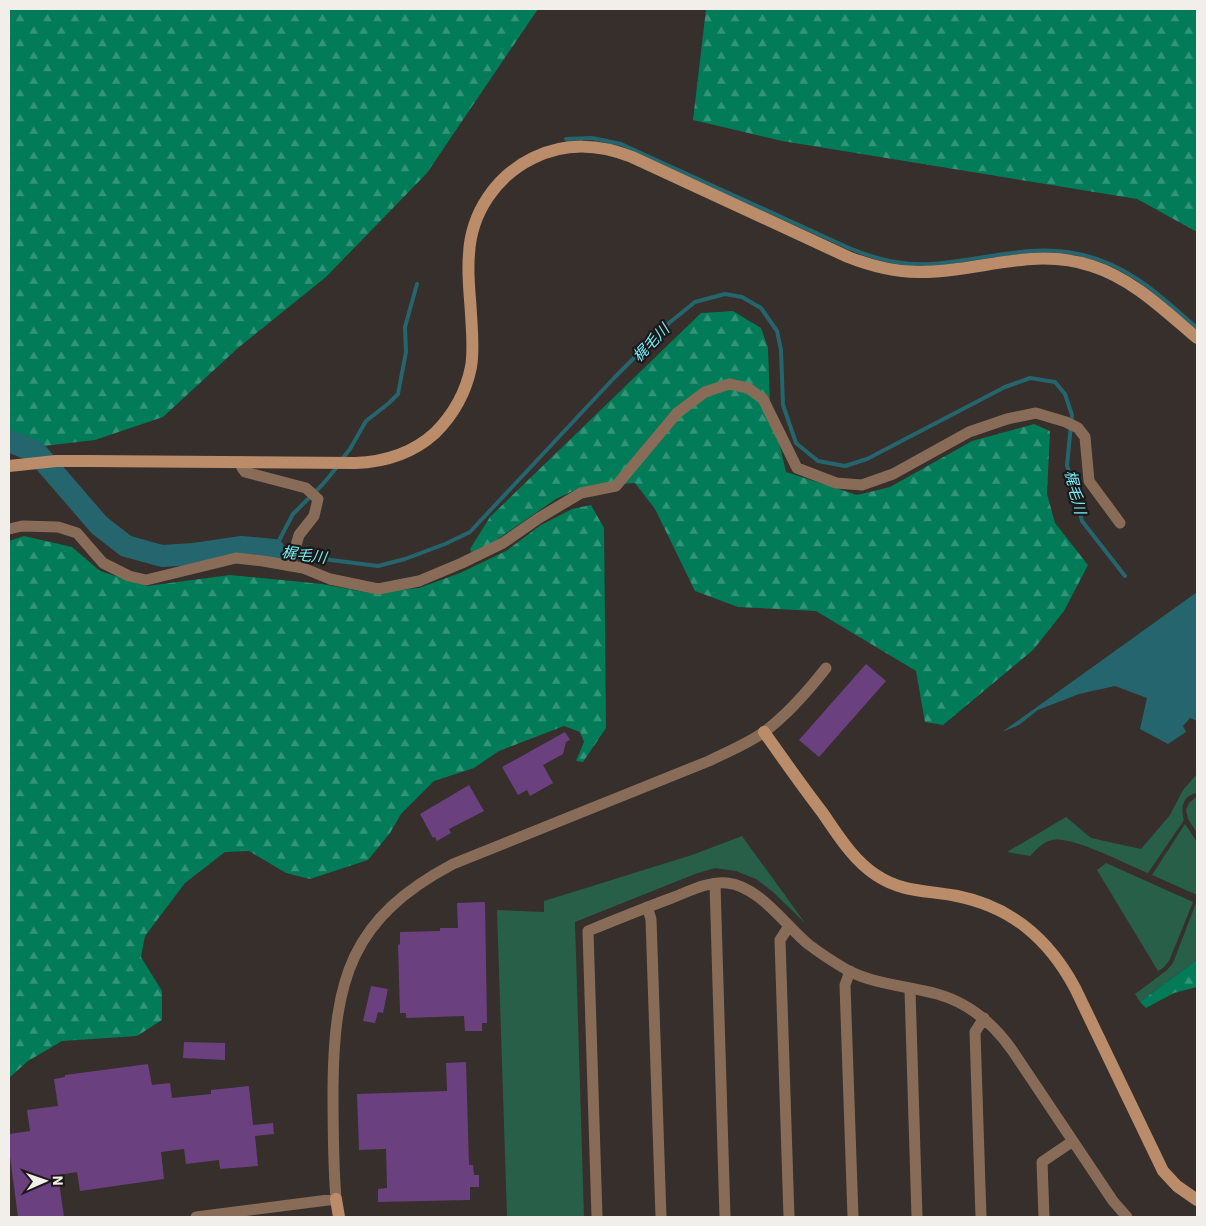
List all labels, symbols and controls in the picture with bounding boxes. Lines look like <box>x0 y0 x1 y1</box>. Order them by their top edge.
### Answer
water label: 梶毛川 <box>628 318 674 365</box>
water label: 梶毛川 <box>1061 468 1091 518</box>
water label: 梶毛川 <box>280 542 330 567</box>
north arrow <box>20 1156 70 1206</box>
text: N <box>49 1175 67 1186</box>

